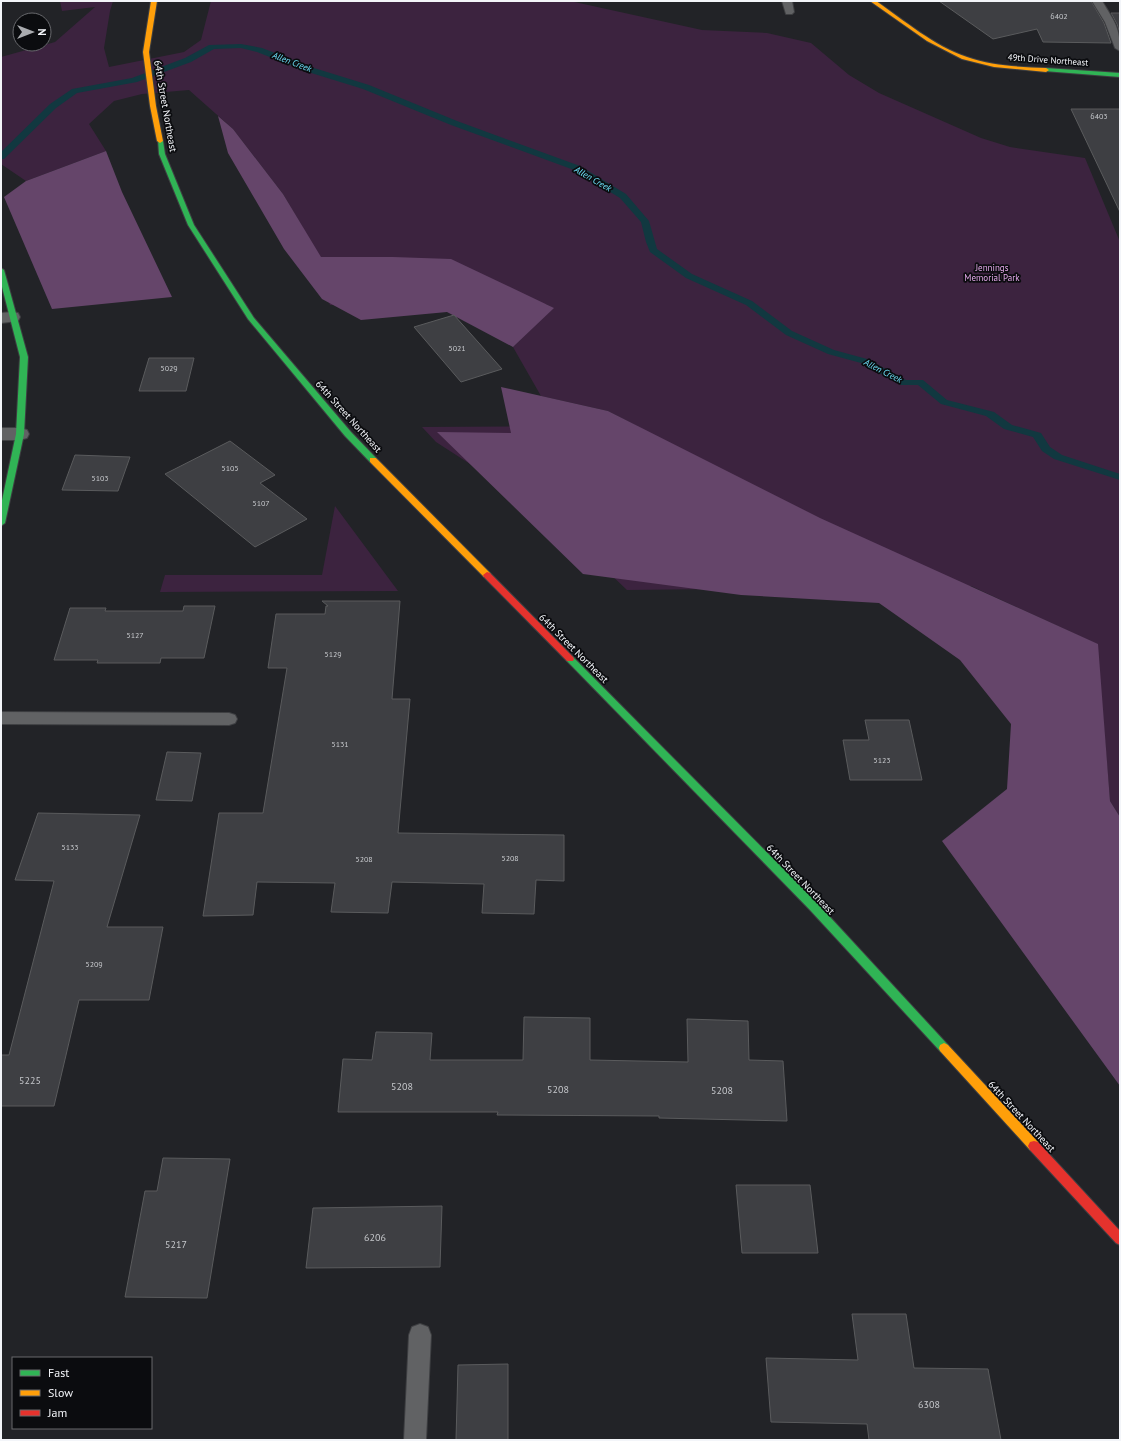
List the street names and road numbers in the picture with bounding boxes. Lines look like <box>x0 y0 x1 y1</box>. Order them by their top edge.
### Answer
street label: 49th Drive Northeast <box>1007 51 1089 68</box>
street label: 64th Street Northeast <box>151 59 180 154</box>
street label: 64th Street Northeast <box>313 377 385 456</box>
street label: 64th Street Northeast <box>536 611 612 686</box>
street label: 64th Street Northeast <box>764 841 838 918</box>
street label: 64th Street Northeast <box>985 1078 1058 1155</box>

